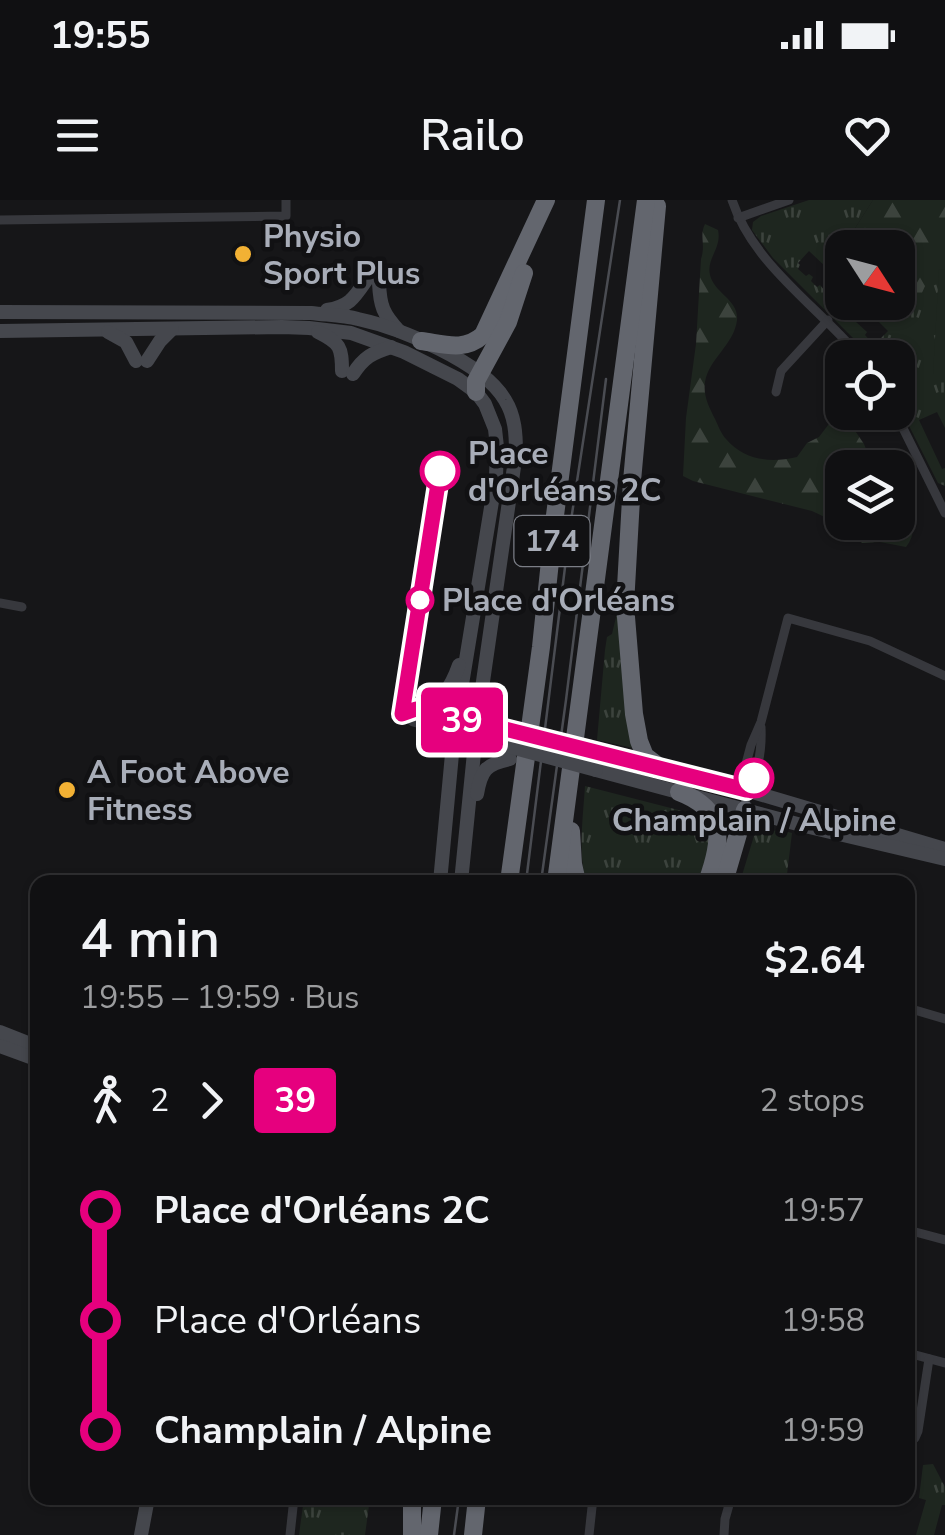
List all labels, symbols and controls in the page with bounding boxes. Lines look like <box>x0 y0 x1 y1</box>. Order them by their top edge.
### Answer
text: 19:55 <box>50 10 151 61</box>
text: Railo <box>420 105 525 166</box>
icon: menu <box>50 108 105 163</box>
icon: heart <box>840 108 895 163</box>
place label: Physio Sport Plus <box>263 215 420 295</box>
north arrow <box>825 230 915 320</box>
map controls <box>825 230 915 540</box>
marker: Physio Sport Plus <box>232 243 254 265</box>
button: locate <box>825 340 915 430</box>
place label: Place d'Orléans 2C <box>468 432 661 512</box>
button: layers <box>825 450 915 540</box>
marker: Place d'Orléans 2C <box>421 452 459 490</box>
road number: 174 <box>514 516 590 566</box>
place label: Place d'Orléans <box>442 579 675 622</box>
marker: Place d'Orléans <box>407 587 433 613</box>
line badge: 39 <box>417 688 507 752</box>
text: 39 <box>441 697 483 744</box>
place label: A Foot Above Fitness <box>87 751 290 831</box>
marker: Champlain / Alpine <box>735 759 773 797</box>
marker: A Foot Above Fitness <box>56 779 78 801</box>
place label: Champlain / Alpine <box>612 799 896 842</box>
text: 4 min <box>80 901 220 976</box>
text: $2.64 <box>764 935 865 986</box>
text: 19:55 – 19:59 · Bus <box>80 976 359 1019</box>
icon: walk <box>80 1073 135 1128</box>
icon: forward <box>184 1073 239 1128</box>
text: 39 <box>274 1077 316 1124</box>
text: 2 <box>150 1079 169 1122</box>
text: 2 stops <box>759 1079 865 1122</box>
text: Place d'Orléans 2C <box>154 1185 490 1236</box>
text: 19:57 <box>781 1189 865 1232</box>
text: Place d'Orléans <box>154 1295 421 1346</box>
text: 19:58 <box>781 1299 865 1342</box>
text: Champlain / Alpine <box>154 1405 492 1456</box>
text: 19:59 <box>781 1409 865 1452</box>

